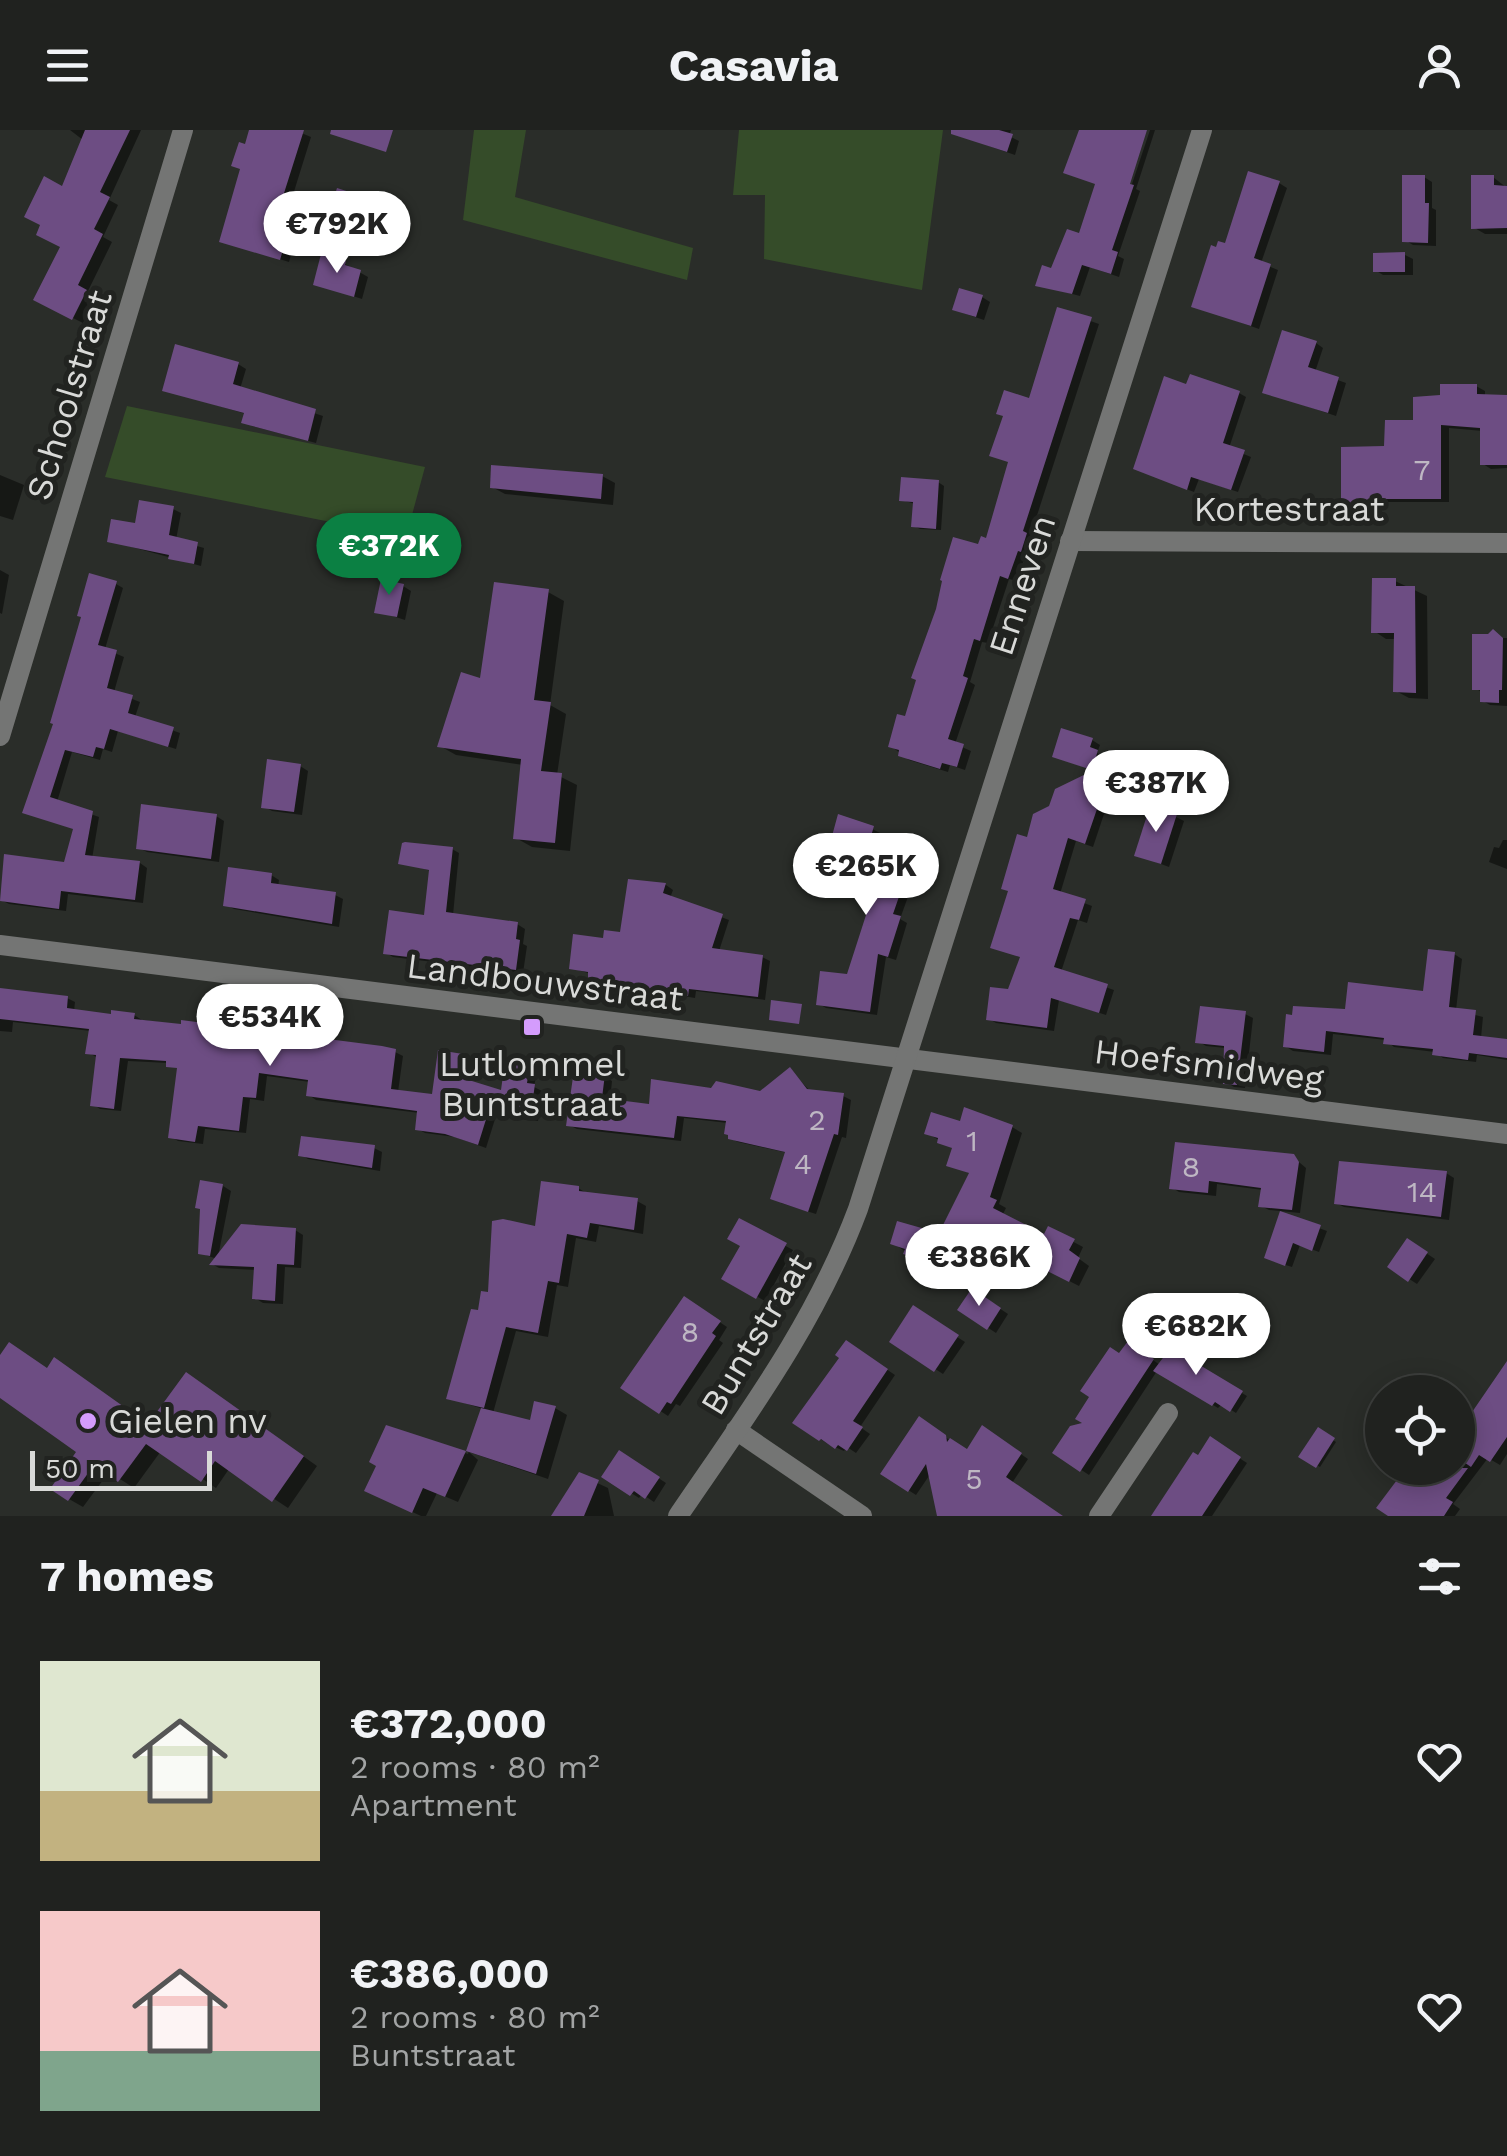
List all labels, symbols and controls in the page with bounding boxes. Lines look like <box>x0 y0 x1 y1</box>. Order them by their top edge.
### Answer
icon: menu <box>40 38 95 93</box>
icon: person <box>1412 38 1467 93</box>
text: Casavia <box>668 39 839 92</box>
pin: €792K <box>267 191 407 276</box>
text: €792K <box>286 204 388 242</box>
street label: Schoolstraat <box>17 285 121 505</box>
house number: 7 <box>1414 452 1430 487</box>
street label: Kortestraat <box>1193 488 1385 530</box>
street label: Enneven <box>980 509 1064 661</box>
pin: €372K <box>319 513 459 598</box>
text: €372K <box>338 526 440 564</box>
pin: €387K <box>1086 750 1226 835</box>
text: €387K <box>1105 763 1207 801</box>
pin: €265K <box>796 833 936 918</box>
text: €265K <box>815 846 917 884</box>
street label: Landbouwstraat <box>404 944 686 1020</box>
pin: €534K <box>200 984 340 1069</box>
text: €534K <box>219 997 321 1035</box>
marker: Lutlommel Buntstraat <box>521 1016 543 1038</box>
street label: Hoefsmidweg <box>1092 1030 1326 1100</box>
place label: Lutlommel Buntstraat <box>439 1043 625 1125</box>
house number: 2 <box>808 1102 826 1137</box>
house number: 1 <box>966 1123 978 1158</box>
house number: 4 <box>794 1146 812 1181</box>
house number: 8 <box>1182 1149 1200 1184</box>
house number: 14 <box>1407 1174 1437 1209</box>
pin: €386K <box>909 1224 1049 1309</box>
text: €386K <box>927 1237 1031 1275</box>
street label: Buntstraat <box>691 1245 821 1422</box>
pin: €682K <box>1126 1293 1266 1378</box>
text: €682K <box>1144 1306 1248 1344</box>
house number: 8 <box>681 1314 699 1349</box>
map controls <box>1365 1375 1475 1485</box>
button: locate <box>1365 1375 1475 1485</box>
place label: Gielen nv <box>108 1400 267 1442</box>
marker: Gielen nv <box>77 1410 99 1432</box>
scale bar <box>30 1446 212 1490</box>
text: 50 m <box>45 1452 115 1485</box>
house number: 5 <box>965 1461 983 1496</box>
icon: filters <box>1412 1549 1467 1604</box>
text: 7 homes <box>40 1552 214 1601</box>
text: €372,000 <box>350 1699 547 1748</box>
icon: home <box>120 1701 240 1821</box>
icon: heart <box>1412 1734 1467 1789</box>
text: 2 rooms · 80 m² <box>350 1748 600 1786</box>
text: Apartment <box>350 1786 517 1824</box>
text: €386,000 <box>350 1949 550 1998</box>
icon: home <box>120 1951 240 2071</box>
icon: heart <box>1412 1984 1467 2039</box>
text: 2 rooms · 80 m² <box>350 1998 600 2036</box>
text: Buntstraat <box>350 2036 516 2074</box>

